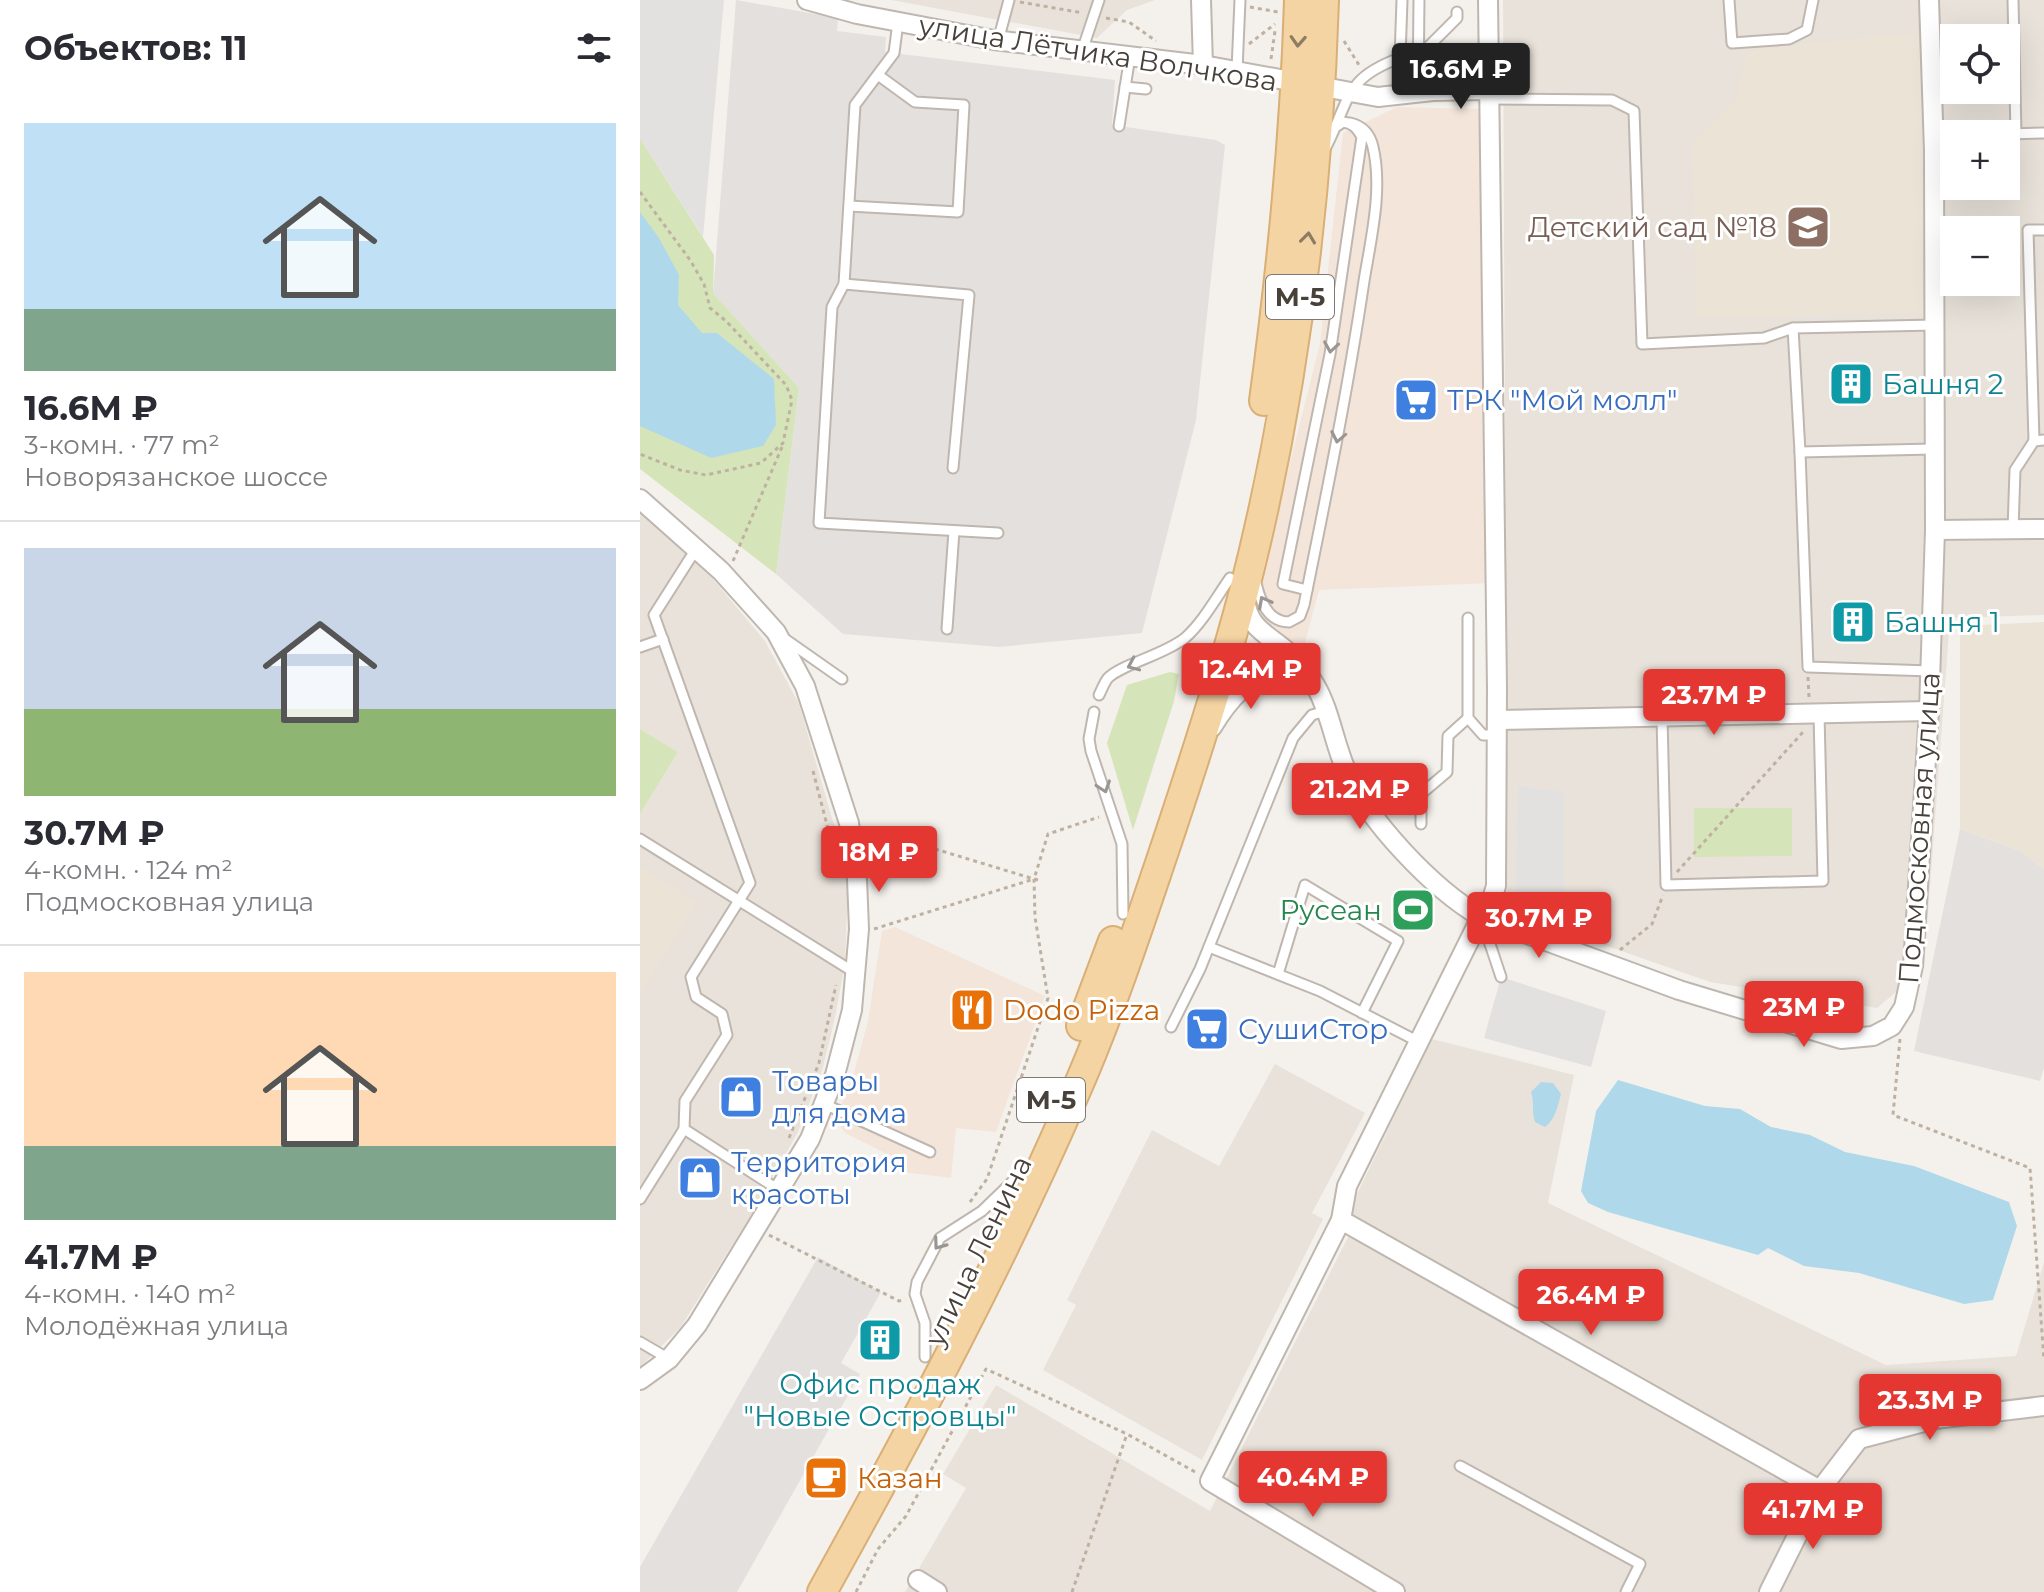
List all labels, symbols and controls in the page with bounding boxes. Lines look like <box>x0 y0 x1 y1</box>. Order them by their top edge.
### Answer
street label: улица Лётчика Волчкова <box>915 8 1280 98</box>
map controls <box>1940 24 2020 296</box>
button: locate <box>1940 24 2020 104</box>
icon: filters <box>572 26 616 70</box>
text: Объектов: 11 <box>24 27 248 69</box>
one-way arrow <box>1289 35 1306 48</box>
pin: 16.6M ₽ <box>1387 43 1535 111</box>
text: 16.6M ₽ <box>1410 53 1512 85</box>
button: + <box>1940 120 2020 200</box>
icon: home <box>248 175 392 319</box>
school or university icon: Детский сад №18 <box>1784 203 1832 251</box>
place label: Детский сад №18 <box>1528 210 1777 244</box>
button: − <box>1940 216 2020 296</box>
one-way arrow <box>1299 231 1316 244</box>
road number: М-5 <box>1266 275 1334 319</box>
one-way arrow <box>1323 340 1340 354</box>
building icon: Башня 2 <box>1827 360 1875 408</box>
place label: Башня 2 <box>1882 367 2004 401</box>
supermarket icon: ТРК "Мой молл" <box>1392 376 1440 424</box>
place label: ТРК "Мой молл" <box>1447 383 1678 417</box>
text: 16.6M ₽ <box>24 387 158 429</box>
text: 3-комн. · 77 m² <box>24 429 220 461</box>
one-way arrow <box>1330 430 1347 444</box>
text: Новорязанское шоссе <box>24 461 328 493</box>
one-way arrow <box>1258 596 1273 610</box>
building icon: Башня 1 <box>1829 598 1877 646</box>
icon: home <box>248 600 392 744</box>
place label: Башня 1 <box>1884 605 2000 639</box>
pin: 12.4M ₽ <box>1177 643 1325 711</box>
text: 12.4M ₽ <box>1200 653 1302 685</box>
one-way arrow <box>1127 656 1141 672</box>
pin: 23.7M ₽ <box>1640 669 1788 737</box>
street label: Подмосковная улица <box>1891 671 1947 985</box>
text: 23.7M ₽ <box>1661 679 1767 711</box>
pin: 21.2M ₽ <box>1286 763 1434 831</box>
text: 21.2M ₽ <box>1310 773 1410 805</box>
one-way arrow <box>1094 779 1110 793</box>
text: 30.7M ₽ <box>24 812 165 854</box>
pin: 18M ₽ <box>823 826 935 894</box>
text: 18M ₽ <box>839 836 919 868</box>
text: 4-комн. · 124 m² <box>24 854 233 886</box>
text: Подмосковная улица <box>24 886 314 918</box>
sports icon: Русеан <box>1389 886 1437 934</box>
pin: 30.7M ₽ <box>1465 892 1613 960</box>
place label: Русеан <box>1280 893 1382 927</box>
text: 30.7M ₽ <box>1485 902 1593 934</box>
pin: 23M ₽ <box>1748 981 1860 1049</box>
restaurant icon: Dodo Pizza <box>948 986 996 1034</box>
text: 23M ₽ <box>1762 991 1846 1023</box>
place label: Dodo Pizza <box>1003 993 1160 1027</box>
supermarket icon: СушиСтор <box>1183 1005 1231 1053</box>
place label: СушиСтор <box>1238 1012 1388 1046</box>
icon: home <box>248 1024 392 1168</box>
place label: Товары для дома <box>772 1064 907 1130</box>
shop icon: Товары для дома <box>717 1073 765 1121</box>
road number: М-5 <box>1017 1078 1085 1122</box>
place label: Территория красоты <box>731 1145 907 1211</box>
street label: улица Ленина <box>917 1150 1039 1353</box>
shop icon: Территория красоты <box>676 1154 724 1202</box>
one-way arrow <box>934 1235 949 1249</box>
text: 41.7M ₽ <box>24 1236 158 1278</box>
pin: 26.4M ₽ <box>1517 1269 1665 1337</box>
text: 4-комн. · 140 m² <box>24 1278 236 1310</box>
text: 26.4M ₽ <box>1536 1279 1646 1311</box>
text: Молодёжная улица <box>24 1310 289 1342</box>
building icon: Офис продаж "Новые Островцы" <box>856 1316 904 1364</box>
place label: Офис продаж "Новые Островцы" <box>743 1367 1017 1433</box>
pin: 23.3M ₽ <box>1856 1374 2004 1442</box>
text: 23.3M ₽ <box>1877 1384 1983 1416</box>
pin: 40.4M ₽ <box>1239 1451 1387 1519</box>
cafe icon: Казан <box>802 1454 850 1502</box>
place label: Казан <box>857 1461 943 1495</box>
text: 40.4M ₽ <box>1257 1461 1369 1493</box>
pin: 41.7M ₽ <box>1739 1483 1887 1551</box>
text: 41.7M ₽ <box>1762 1493 1864 1525</box>

